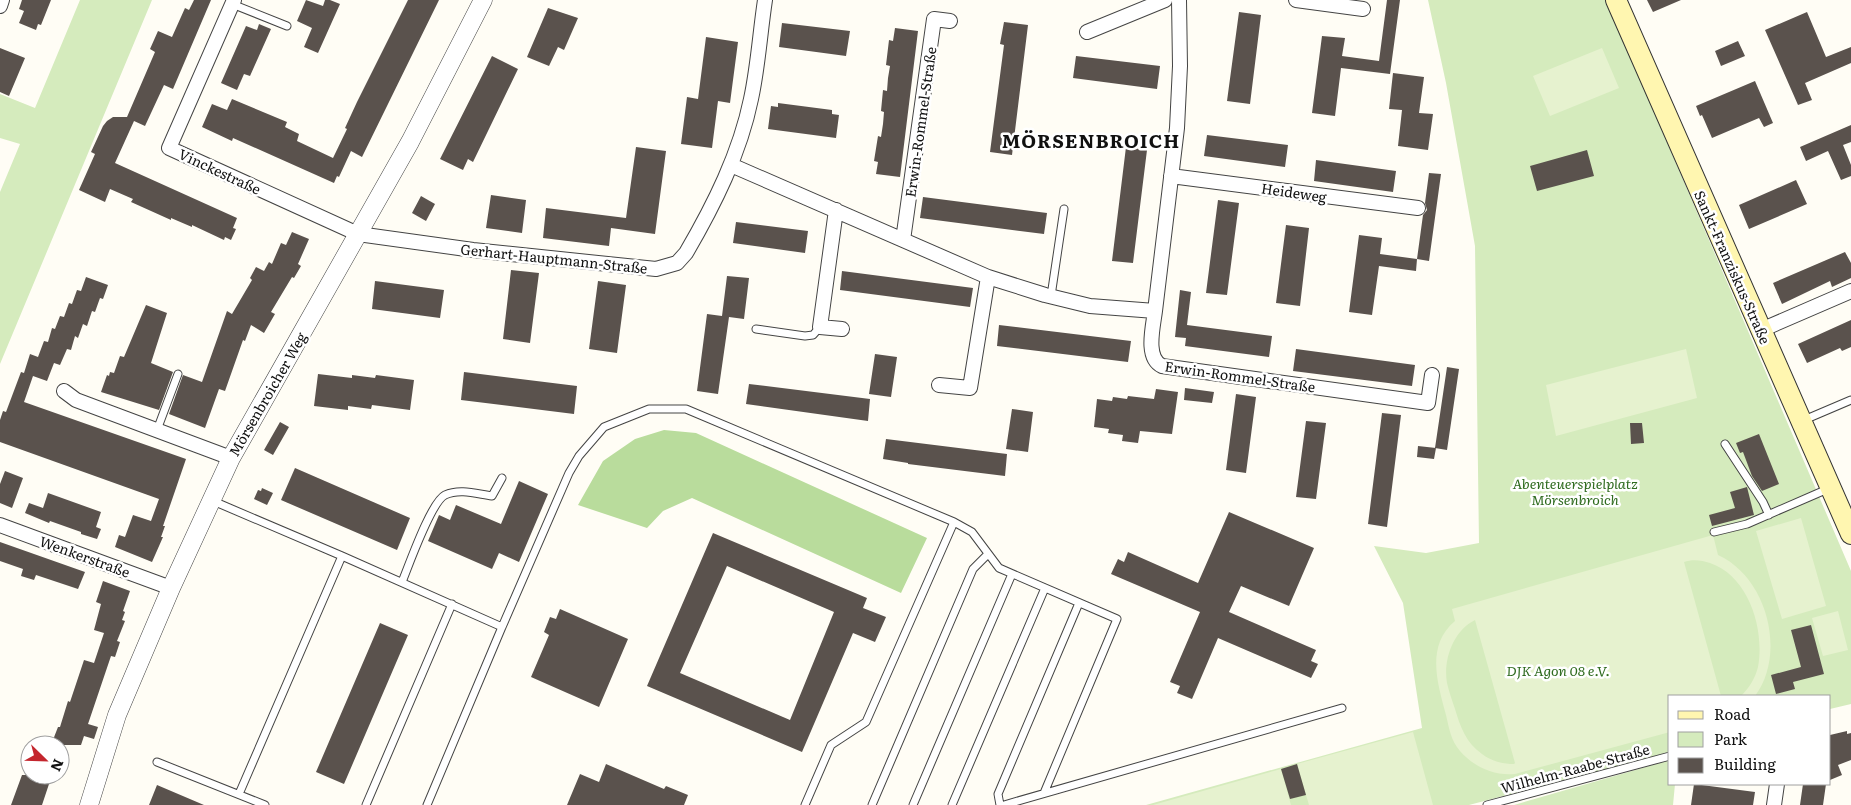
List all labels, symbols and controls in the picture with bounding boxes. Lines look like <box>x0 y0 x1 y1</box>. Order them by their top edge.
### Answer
street label: Erwin-Rommel-Straße <box>900 45 940 199</box>
district label: MÖRSENBROICH <box>1002 126 1180 154</box>
street label: Vinckestraße <box>176 143 264 199</box>
street label: Heideweg <box>1260 178 1328 207</box>
street label: Sankt-Franziskus-Straße <box>1690 187 1776 347</box>
street label: Gerhart-Hauptmann-Straße <box>460 238 648 278</box>
street label: Mörsenbroicher Weg <box>223 328 311 460</box>
street label: Erwin-Rommel-Straße <box>1163 356 1317 396</box>
park label: Abenteuerspielplatz Mörsenbroich <box>1512 473 1638 509</box>
street label: Wenkerstraße <box>37 530 133 582</box>
park label: DJK Agon 08 e.V. <box>1506 660 1610 680</box>
legend <box>1668 695 1831 785</box>
text: Road <box>1714 702 1750 725</box>
text: Park <box>1714 727 1748 750</box>
north arrow <box>20 735 70 785</box>
street label: Wilhelm-Raabe-Straße <box>1498 739 1652 797</box>
text: Building <box>1714 752 1776 775</box>
text: N <box>46 756 69 775</box>

